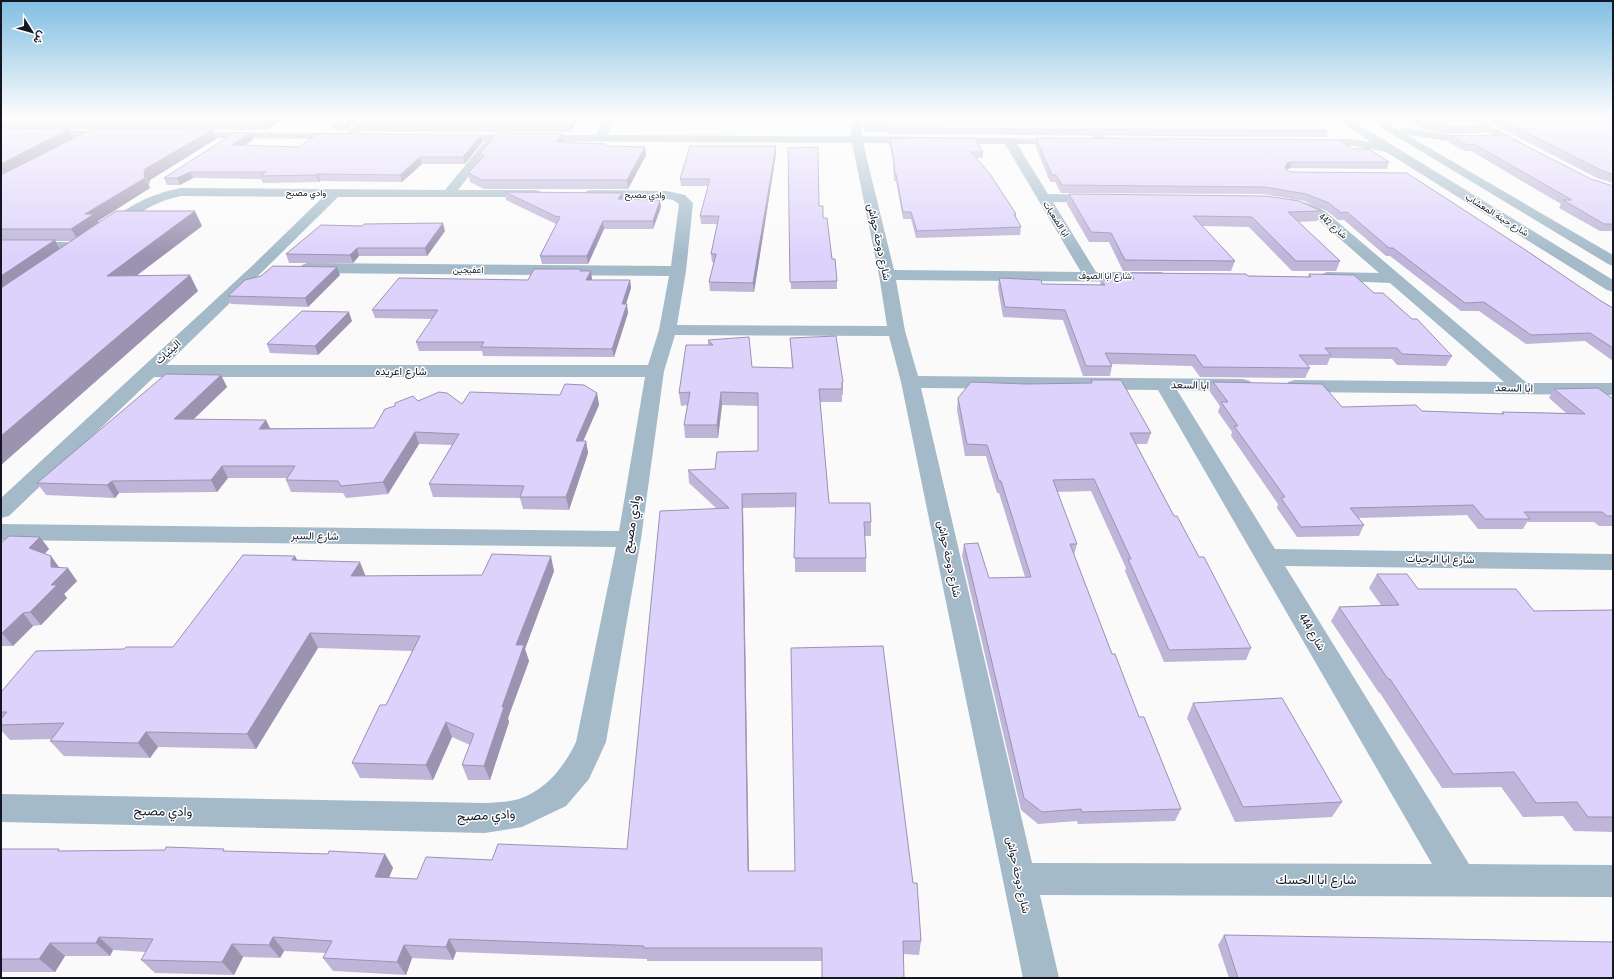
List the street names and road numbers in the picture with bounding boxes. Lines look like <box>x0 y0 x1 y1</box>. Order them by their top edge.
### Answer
street label: وادي مصبح <box>286 188 326 200</box>
street label: وادي مصبح <box>625 190 665 202</box>
street label: شارع حينة المعشاب <box>1463 192 1530 239</box>
street label: ابا الضعيات <box>1041 199 1071 239</box>
street label: شارع دوحة حواش <box>864 202 894 282</box>
street label: شارع 442 <box>1316 211 1349 241</box>
street label: اعفيجين <box>453 265 483 275</box>
street label: شارع ابا الصوف <box>1078 271 1132 282</box>
street label: اليثياث <box>153 337 183 367</box>
street label: شارع اعريده <box>375 365 427 379</box>
street label: ابا السعد <box>1171 378 1209 392</box>
street label: ابا السعد <box>1495 381 1533 395</box>
street label: وادي مصبح <box>619 494 646 555</box>
street label: شارع دوحة حواش <box>934 519 964 599</box>
street label: شارع السبر <box>290 529 339 544</box>
street label: شارع ابا الرحيات <box>1405 552 1475 567</box>
street label: شارع 444 <box>1295 611 1328 654</box>
street label: وادي مصبح <box>133 803 193 822</box>
street label: وادي مصبح <box>456 806 516 827</box>
street label: شارع دوحة حواش <box>1003 835 1033 915</box>
street label: شارع ابا الحسك <box>1276 872 1356 889</box>

